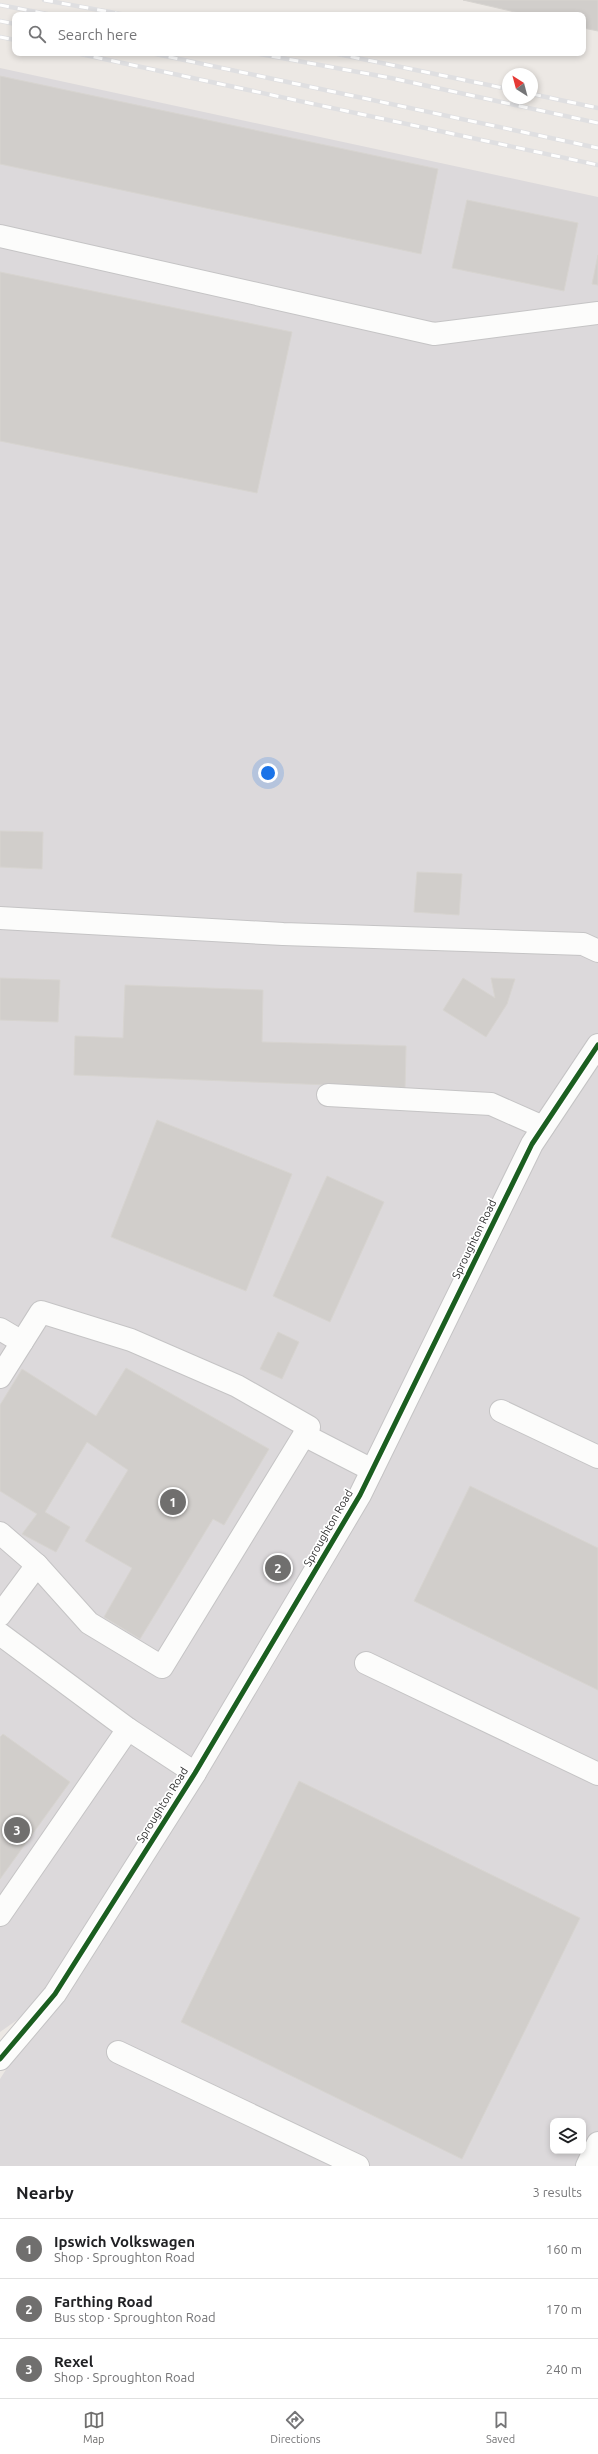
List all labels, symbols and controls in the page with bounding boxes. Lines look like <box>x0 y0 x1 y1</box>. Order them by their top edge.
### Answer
search box <box>12 12 586 56</box>
icon: search <box>26 23 48 45</box>
text: Search here <box>58 26 137 43</box>
north arrow <box>502 68 538 104</box>
your location <box>258 763 278 783</box>
street label: Sproughton Road <box>450 1197 498 1281</box>
pin: 1 <box>160 1487 186 1517</box>
street label: Sproughton Road <box>301 1488 355 1568</box>
pin: 2 <box>265 1553 291 1583</box>
street label: Sproughton Road <box>134 1765 190 1845</box>
pin: 3 <box>4 1815 30 1845</box>
map controls <box>550 2118 586 2154</box>
button: layers <box>550 2118 586 2154</box>
text: Nearby <box>16 2183 74 2202</box>
text: 3 results <box>532 2185 582 2199</box>
text: Ipswich Volkswagen <box>54 2233 195 2250</box>
text: 1 <box>25 2242 33 2256</box>
text: 160 m <box>546 2242 582 2256</box>
text: Shop · Sproughton Road <box>54 2250 195 2264</box>
text: Farthing Road <box>54 2293 153 2310</box>
text: 2 <box>25 2302 33 2316</box>
text: 170 m <box>546 2302 582 2316</box>
text: Bus stop · Sproughton Road <box>54 2310 216 2324</box>
text: Rexel <box>54 2353 93 2370</box>
text: 3 <box>25 2362 33 2376</box>
text: 240 m <box>546 2362 582 2376</box>
text: Shop · Sproughton Road <box>54 2370 195 2384</box>
tab: Map <box>83 2409 105 2445</box>
tab: Directions <box>270 2409 320 2445</box>
tab: Saved <box>486 2409 515 2445</box>

